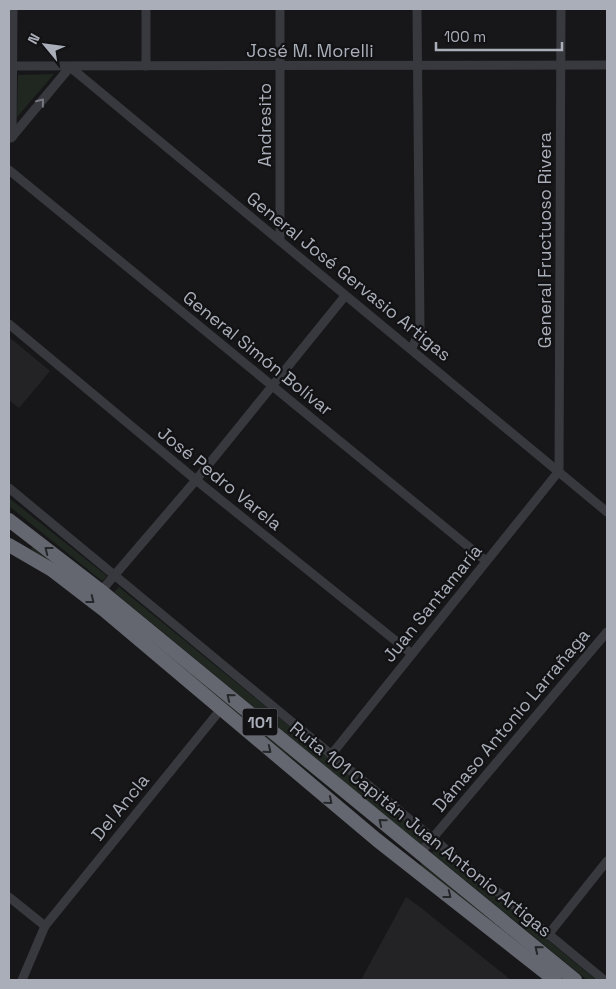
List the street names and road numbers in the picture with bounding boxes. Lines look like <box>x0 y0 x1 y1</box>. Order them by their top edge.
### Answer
street label: José M. Morelli <box>246 39 374 62</box>
street label: Andresito <box>253 83 276 167</box>
street label: General Fructuoso Rivera <box>533 132 556 348</box>
street label: General José Gervasio Artigas <box>242 186 456 366</box>
street label: General Simón Bolívar <box>178 285 338 421</box>
street label: José Pedro Varela <box>153 421 287 535</box>
street label: Juan Santamaría <box>377 539 487 667</box>
street label: Dámaso Antonio Larrañaga <box>428 624 594 816</box>
road number: 101 <box>242 709 278 736</box>
street label: Ruta 101 Capitán Juan Antonio Artigas <box>285 716 557 942</box>
street label: Del Ancla <box>86 769 154 845</box>

